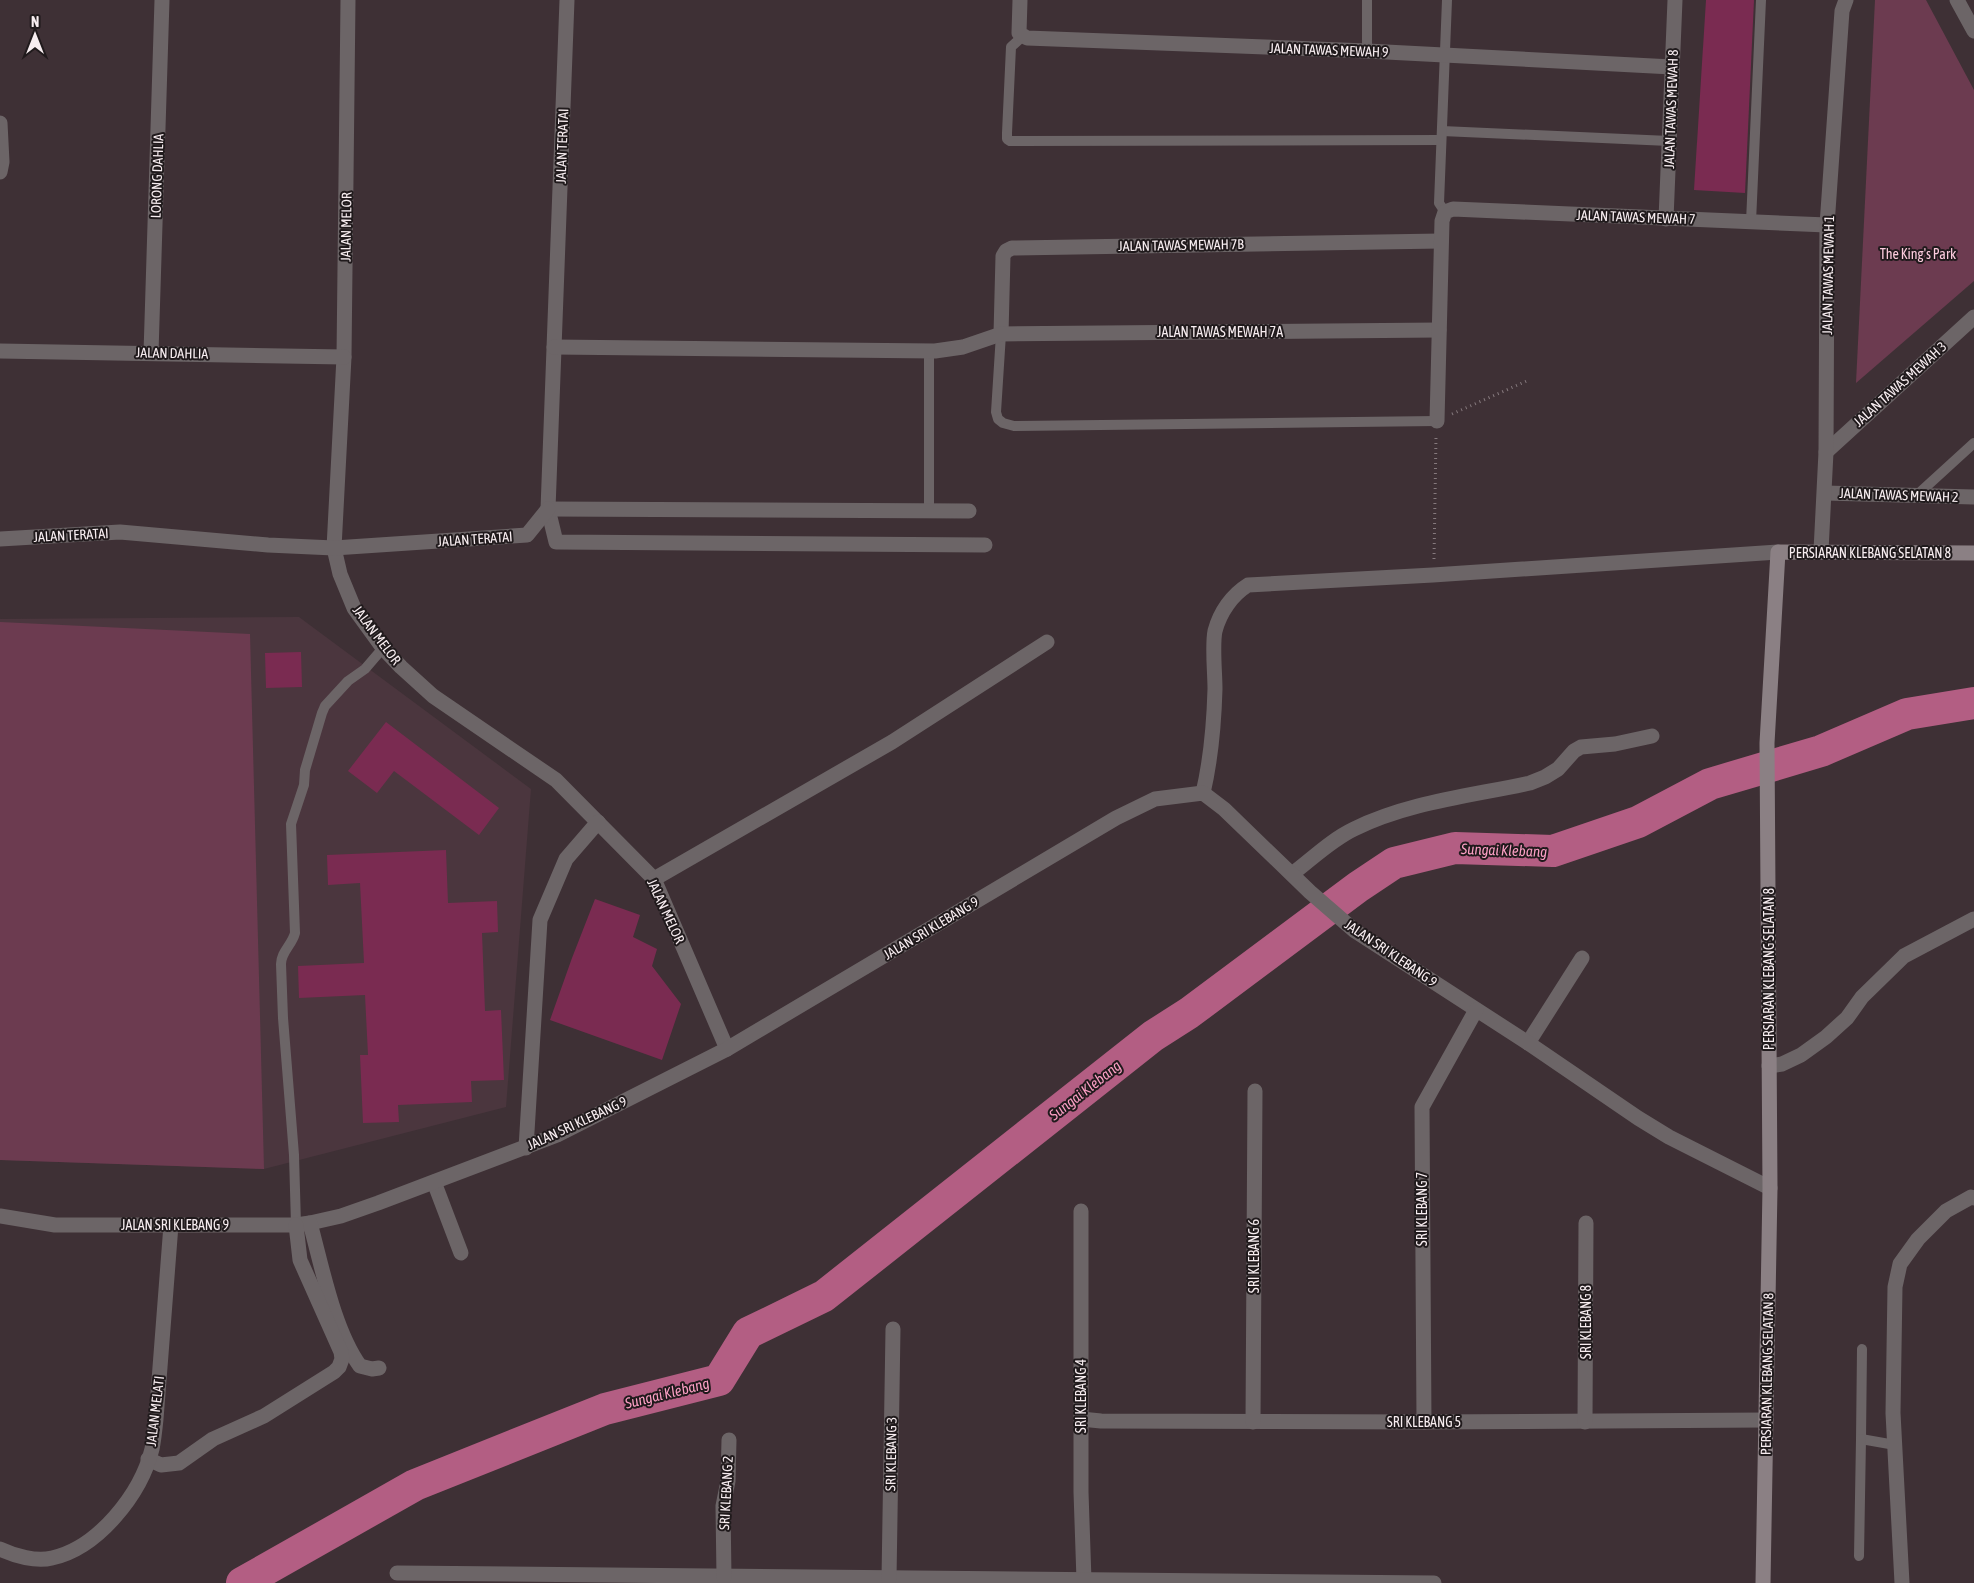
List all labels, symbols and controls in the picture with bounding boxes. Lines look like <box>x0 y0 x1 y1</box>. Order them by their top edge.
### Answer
north arrow <box>10 10 60 60</box>
text: N <box>31 14 39 30</box>
street label: JALAN TAWAS MEWAH 9 <box>1269 40 1389 60</box>
street label: JALAN TAWAS MEWAH 8 <box>1661 49 1681 169</box>
street label: JALAN TERATAI <box>553 108 571 184</box>
street label: LORONG DAHLIA <box>148 133 166 219</box>
street label: JALAN MELOR <box>337 192 355 262</box>
street label: JALAN TAWAS MEWAH 7 <box>1576 207 1696 227</box>
street label: JALAN TAWAS MEWAH 1 <box>1819 215 1837 335</box>
street label: JALAN TAWAS MEWAH 7B <box>1118 236 1244 254</box>
park label: The King's Park <box>1880 246 1956 262</box>
street label: JALAN TAWAS MEWAH 7A <box>1157 324 1283 340</box>
street label: JALAN TAWAS MEWAH 3 <box>1850 338 1950 430</box>
street label: JALAN DAHLIA <box>136 344 209 362</box>
street label: JALAN TAWAS MEWAH 2 <box>1839 485 1959 505</box>
street label: JALAN TERATAI <box>33 525 109 545</box>
street label: JALAN TERATAI <box>437 528 513 550</box>
street label: PERSIARAN KLEBANG SELATAN 8 <box>1789 545 1952 561</box>
street label: JALAN MELOR <box>350 602 404 668</box>
water label: Sungai Klebang <box>1460 840 1547 860</box>
street label: JALAN MELOR <box>644 876 688 946</box>
street label: PERSIARAN KLEBANG SELATAN 8 <box>1761 887 1777 1050</box>
street label: JALAN SRI KLEBANG 9 <box>881 893 981 963</box>
street label: JALAN SRI KLEBANG 9 <box>1342 916 1440 990</box>
water label: Sungai Klebang <box>1045 1057 1124 1124</box>
street label: JALAN SRI KLEBANG 9 <box>525 1093 629 1153</box>
street label: SRI KLEBANG 7 <box>1414 1172 1430 1246</box>
street label: JALAN SRI KLEBANG 9 <box>121 1217 229 1233</box>
street label: SRI KLEBANG 6 <box>1246 1218 1262 1293</box>
street label: SRI KLEBANG 8 <box>1578 1284 1594 1359</box>
street label: PERSIARAN KLEBANG SELATAN 8 <box>1758 1292 1776 1455</box>
street label: SRI KLEBANG 4 <box>1073 1358 1089 1433</box>
water label: Sungai Klebang <box>622 1374 711 1412</box>
street label: JALAN MELATI <box>143 1375 167 1447</box>
street label: SRI KLEBANG 5 <box>1387 1414 1461 1430</box>
street label: SRI KLEBANG 3 <box>882 1417 900 1491</box>
street label: SRI KLEBANG 2 <box>716 1455 736 1531</box>

